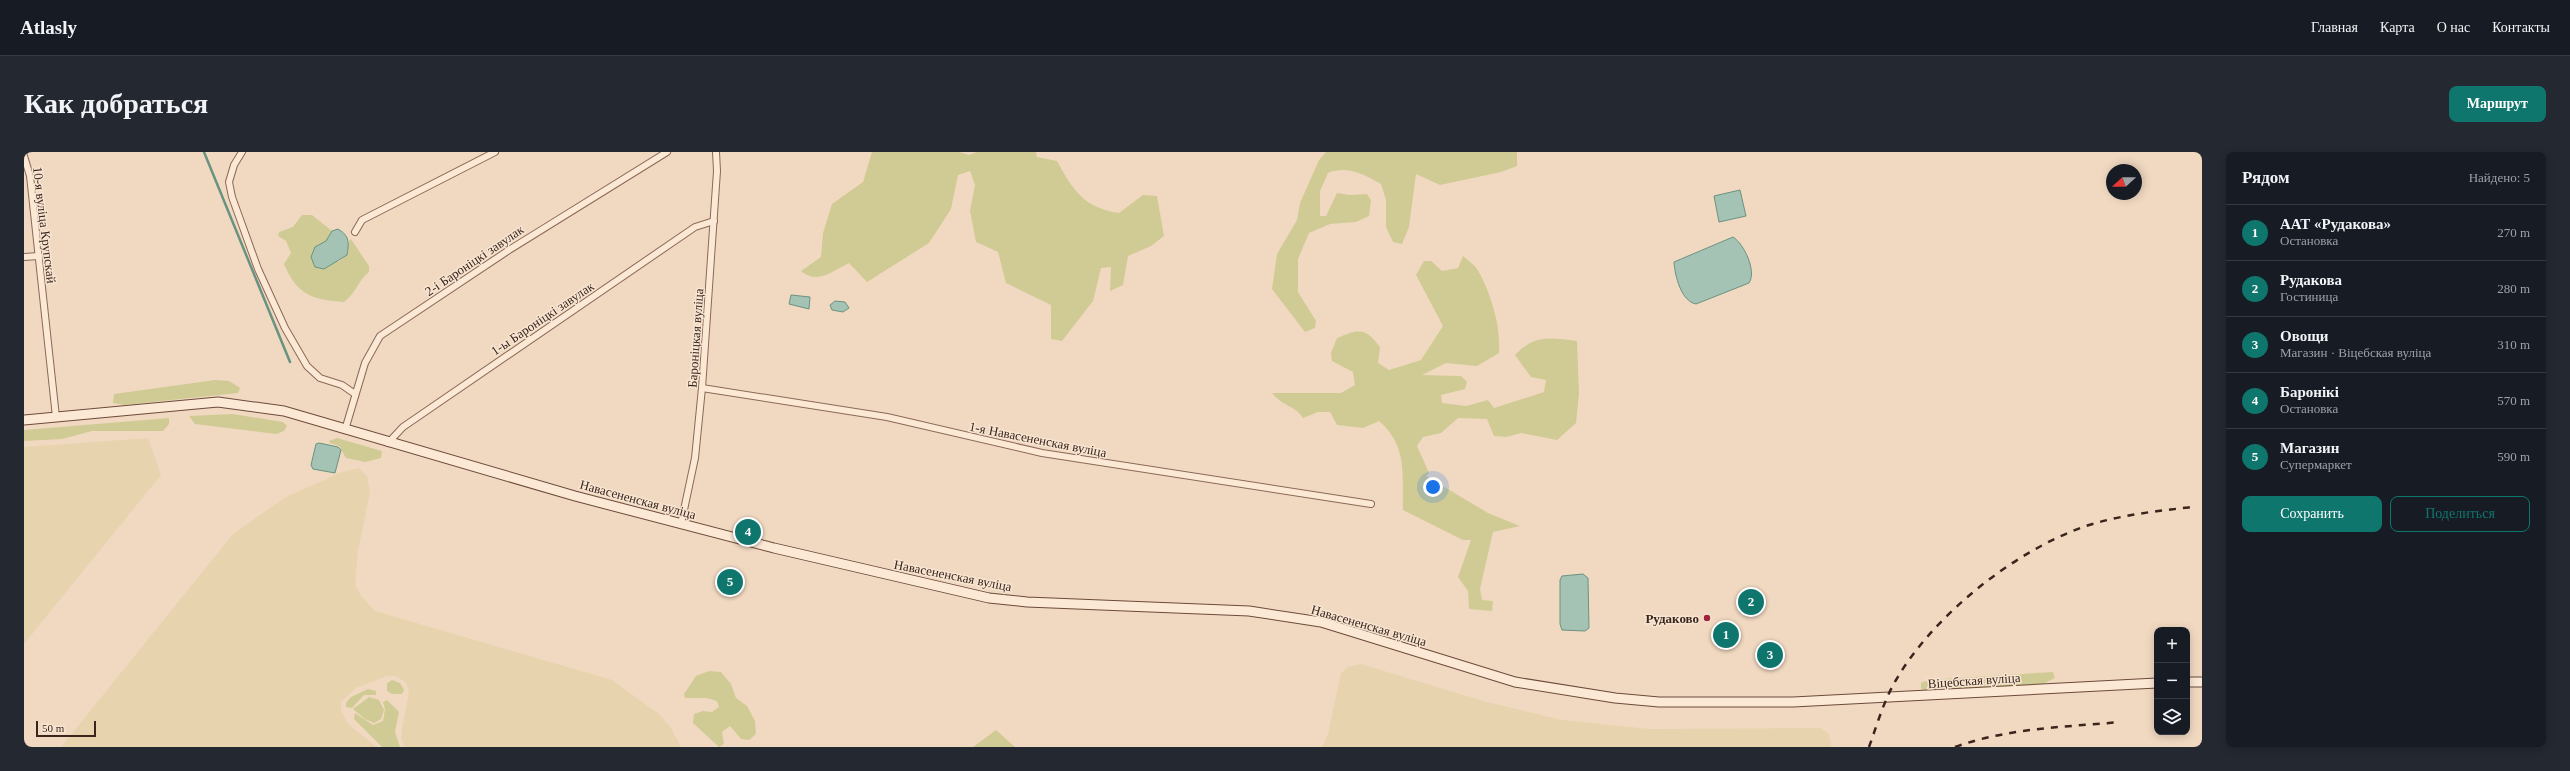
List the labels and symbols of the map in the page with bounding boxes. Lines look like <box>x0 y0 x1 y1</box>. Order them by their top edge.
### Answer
north arrow <box>2106 164 2142 200</box>
street label: 10-я вуліца Крупскай <box>30 166 59 284</box>
street label: 2-і Бароніцкі завулак <box>422 221 527 299</box>
street label: 1-ы Бароніцкі завулак <box>488 278 597 358</box>
street label: Бароніцкая вуліца <box>685 288 706 388</box>
street label: 1-я Навасененская вуліца <box>968 419 1108 460</box>
street label: Навасененская вуліца <box>578 477 698 522</box>
your location <box>1423 477 1443 497</box>
pin: 4 <box>735 517 761 547</box>
street label: Навасененская вуліца <box>893 557 1013 594</box>
pin: 5 <box>717 567 743 597</box>
pin: 2 <box>1738 587 1764 617</box>
street label: Навасененская вуліца <box>1309 602 1429 649</box>
place label: Рудаково <box>1645 611 1699 626</box>
marker: Рудаково <box>1702 613 1712 623</box>
pin: 1 <box>1713 620 1739 650</box>
pin: 3 <box>1757 640 1783 670</box>
street label: Віцебская вуліца <box>1927 670 2021 691</box>
scale bar <box>36 719 96 738</box>

